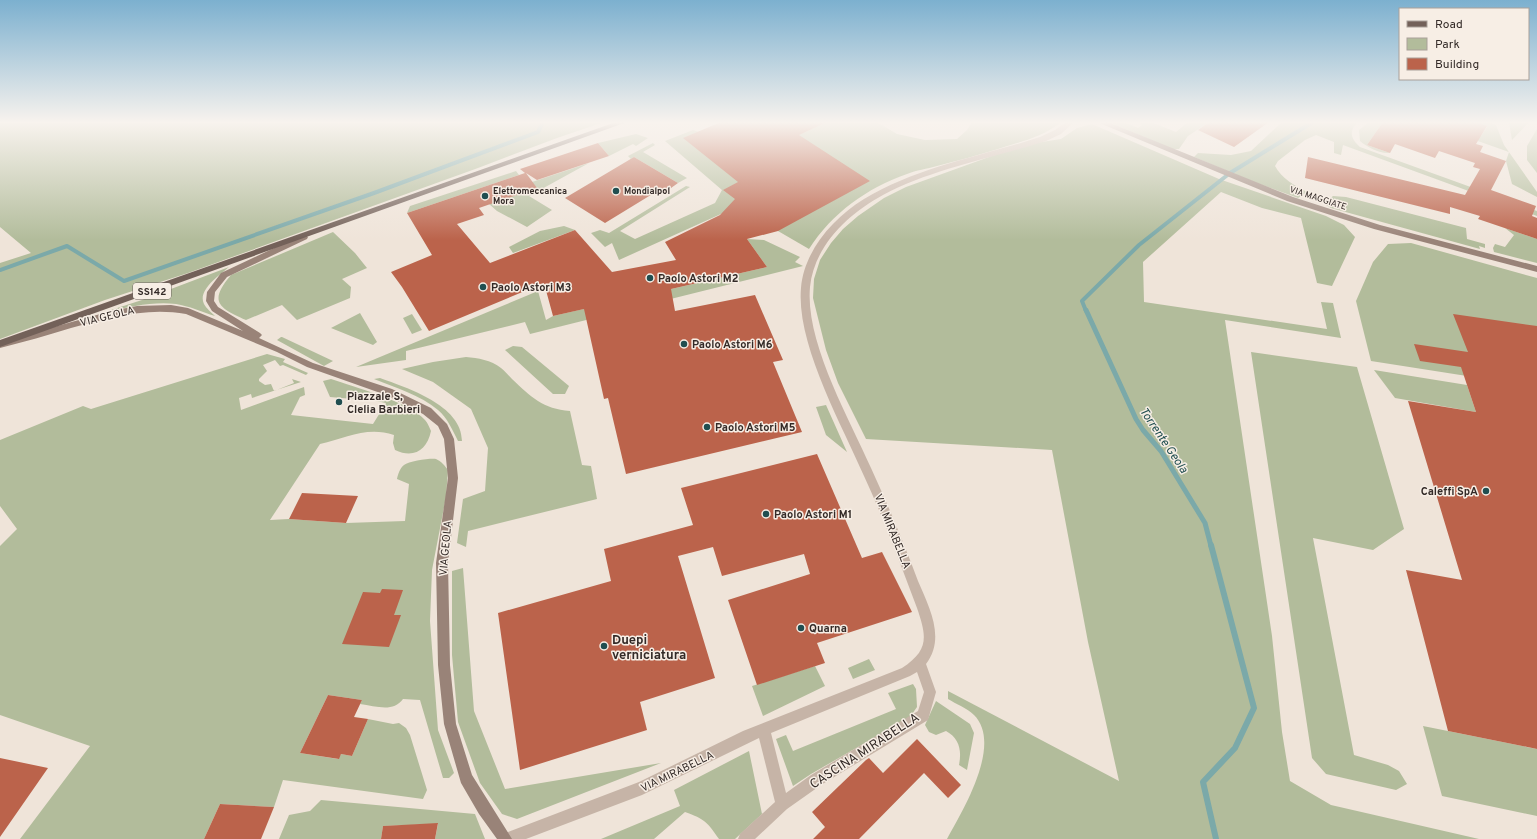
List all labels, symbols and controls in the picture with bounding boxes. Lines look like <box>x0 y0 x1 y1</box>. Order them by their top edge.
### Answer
legend <box>1399 8 1529 80</box>
text: Road <box>1435 17 1463 33</box>
text: Park <box>1435 37 1460 53</box>
text: Building <box>1435 57 1479 73</box>
street label: VIA MAGGIATE <box>1288 184 1348 213</box>
place label: Elettromeccanica Mora <box>493 186 567 207</box>
marker: Mondialpol <box>611 186 621 196</box>
place label: Mondialpol <box>624 186 670 197</box>
marker: Elettromeccanica Mora <box>480 191 490 201</box>
place label: Paolo Astori M2 <box>658 272 738 286</box>
marker: Paolo Astori M2 <box>645 273 655 283</box>
place label: Paolo Astori M3 <box>491 281 571 295</box>
marker: Paolo Astori M3 <box>478 282 488 292</box>
road number: SS142 <box>133 283 171 299</box>
street label: VIA GEOLA <box>79 303 136 330</box>
place label: Paolo Astori M6 <box>692 338 773 352</box>
marker: Paolo Astori M6 <box>679 339 689 349</box>
place label: Piazzale S, Clelia Barbieri <box>347 390 420 417</box>
marker: Piazzale S, Clelia Barbieri <box>334 397 344 407</box>
water label: Torrente Geola <box>1135 405 1192 477</box>
place label: Paolo Astori M5 <box>715 421 796 435</box>
marker: Paolo Astori M5 <box>702 422 712 432</box>
place label: Caleffi SpA <box>1421 485 1478 499</box>
marker: Caleffi SpA <box>1481 486 1491 496</box>
street label: VIA MIRABELLA <box>871 492 913 571</box>
place label: Paolo Astori M1 <box>774 508 852 522</box>
marker: Paolo Astori M1 <box>761 509 771 519</box>
street label: VIA GEOLA <box>437 520 455 576</box>
place label: Quarna <box>809 622 847 636</box>
marker: Quarna <box>796 623 806 633</box>
place label: Duepi verniciatura <box>612 633 686 664</box>
marker: Duepi verniciatura <box>599 641 609 651</box>
street label: CASCINA MIRABELLA <box>807 710 923 793</box>
street label: VIA MIRABELLA <box>639 748 716 796</box>

